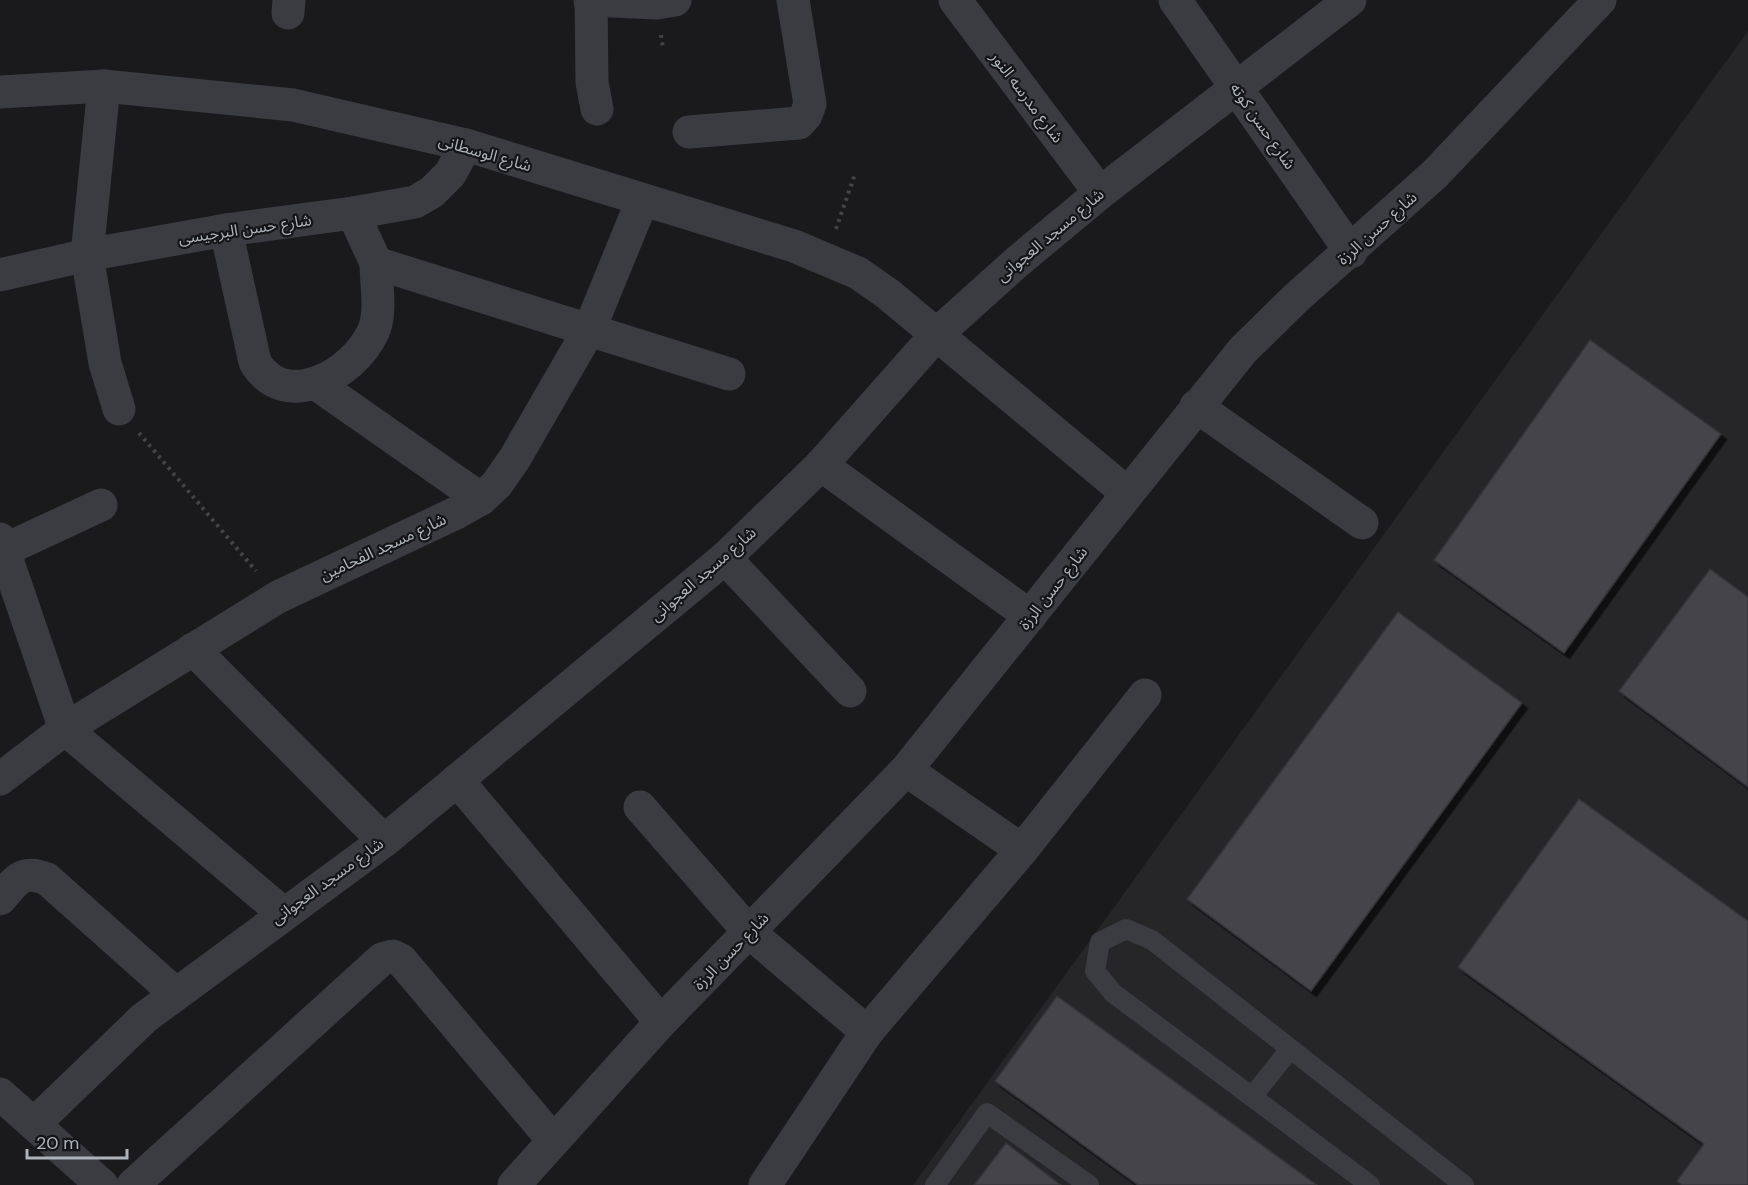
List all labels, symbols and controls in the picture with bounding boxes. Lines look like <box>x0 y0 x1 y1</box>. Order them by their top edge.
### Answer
street label: شارع مدرسه النور <box>984 46 1068 148</box>
street label: شارع حسن كوته <box>1224 79 1301 175</box>
street label: شارع الوسطانى <box>436 130 534 178</box>
street label: شارع مسجد العجوانى <box>992 184 1109 288</box>
street label: شارع حسن الرزة <box>1333 187 1423 271</box>
street label: شارع حسن البرجيسى <box>177 209 313 251</box>
street label: شارع مسجد الفحامين <box>316 508 450 587</box>
street label: شارع مسجد العجوانى <box>645 522 762 628</box>
street label: شارع حسن الرزة <box>1014 542 1094 635</box>
street label: شارع مسجد العجوانى <box>266 833 389 931</box>
street label: شارع حسن الرزة <box>689 908 775 996</box>
scale bar <box>27 1122 128 1160</box>
text: 20 m <box>36 1131 79 1155</box>

